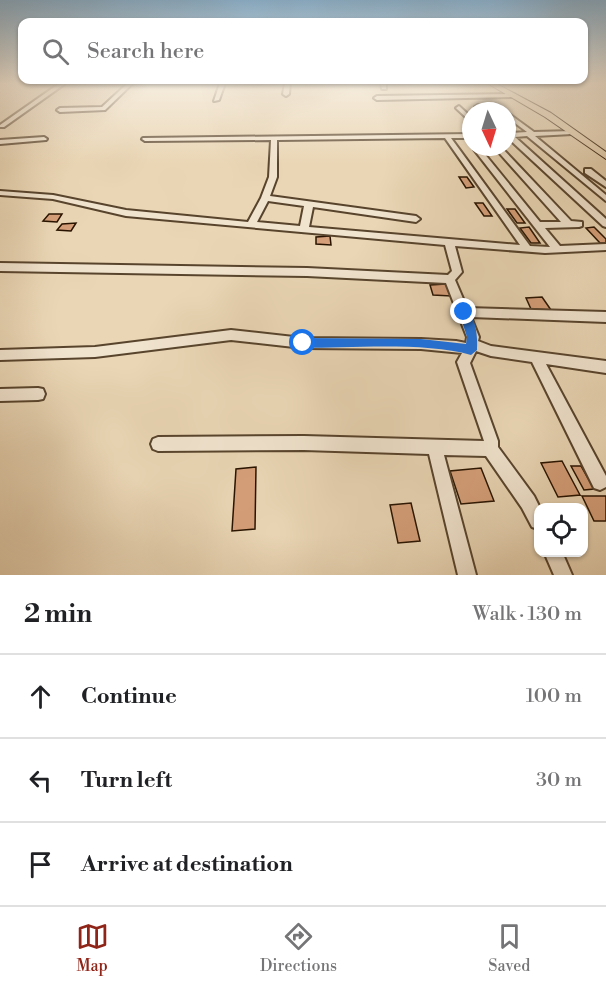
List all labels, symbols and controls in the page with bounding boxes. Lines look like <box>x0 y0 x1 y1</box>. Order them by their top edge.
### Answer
search box <box>18 18 588 84</box>
icon: search <box>39 35 72 68</box>
text: Search here <box>87 38 204 65</box>
north arrow <box>462 102 516 156</box>
route end <box>450 298 476 324</box>
route start <box>289 329 315 355</box>
map controls <box>534 503 588 557</box>
button: locate <box>534 503 588 557</box>
text: 2 min <box>24 598 92 630</box>
text: Walk · 130 m <box>473 602 582 627</box>
icon: ahead <box>24 680 57 713</box>
text: Continue <box>81 683 177 710</box>
text: 100 m <box>526 684 582 709</box>
icon: left <box>24 764 57 797</box>
text: Turn left <box>81 767 172 794</box>
text: 30 m <box>536 768 582 793</box>
icon: arrive <box>24 848 57 881</box>
text: Arrive at destination <box>81 851 293 878</box>
tab: Map <box>76 920 109 976</box>
tab: Directions <box>260 920 337 976</box>
tab: Saved <box>488 920 530 976</box>

